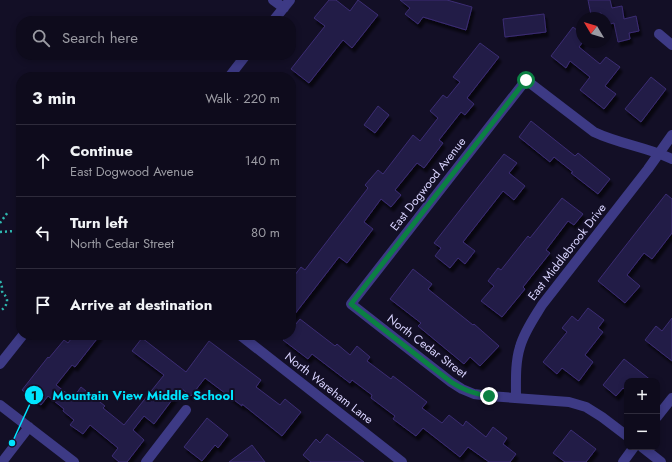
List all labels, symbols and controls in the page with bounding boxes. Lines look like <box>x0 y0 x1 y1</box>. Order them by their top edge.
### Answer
north arrow <box>576 12 612 48</box>
search box <box>16 16 296 60</box>
icon: search <box>30 27 52 49</box>
text: Search here <box>62 27 138 49</box>
route start <box>517 71 535 89</box>
text: 3 min <box>32 86 76 110</box>
text: Walk · 220 m <box>205 89 280 108</box>
street label: East Dogwood Avenue <box>386 133 470 235</box>
text: Continue <box>70 140 133 162</box>
icon: ahead <box>32 150 54 172</box>
text: 140 m <box>245 151 280 170</box>
text: East Dogwood Avenue <box>70 162 194 181</box>
street label: East Middlebrook Drive <box>523 200 611 304</box>
text: Turn left <box>70 212 128 234</box>
icon: left <box>32 222 54 244</box>
text: 80 m <box>251 223 280 242</box>
text: North Cedar Street <box>70 234 174 253</box>
icon: arrive <box>32 294 54 316</box>
text: Arrive at destination <box>70 294 212 316</box>
street label: North Cedar Street <box>383 310 471 382</box>
street label: North Wareham Lane <box>281 348 377 428</box>
map controls <box>624 378 660 450</box>
button: + <box>624 378 660 414</box>
callout: Mountain View Middle School <box>24 383 242 408</box>
text: Mountain View Middle School <box>52 386 234 405</box>
text: 1 <box>31 387 37 405</box>
route end <box>480 387 498 405</box>
button: − <box>624 414 660 450</box>

